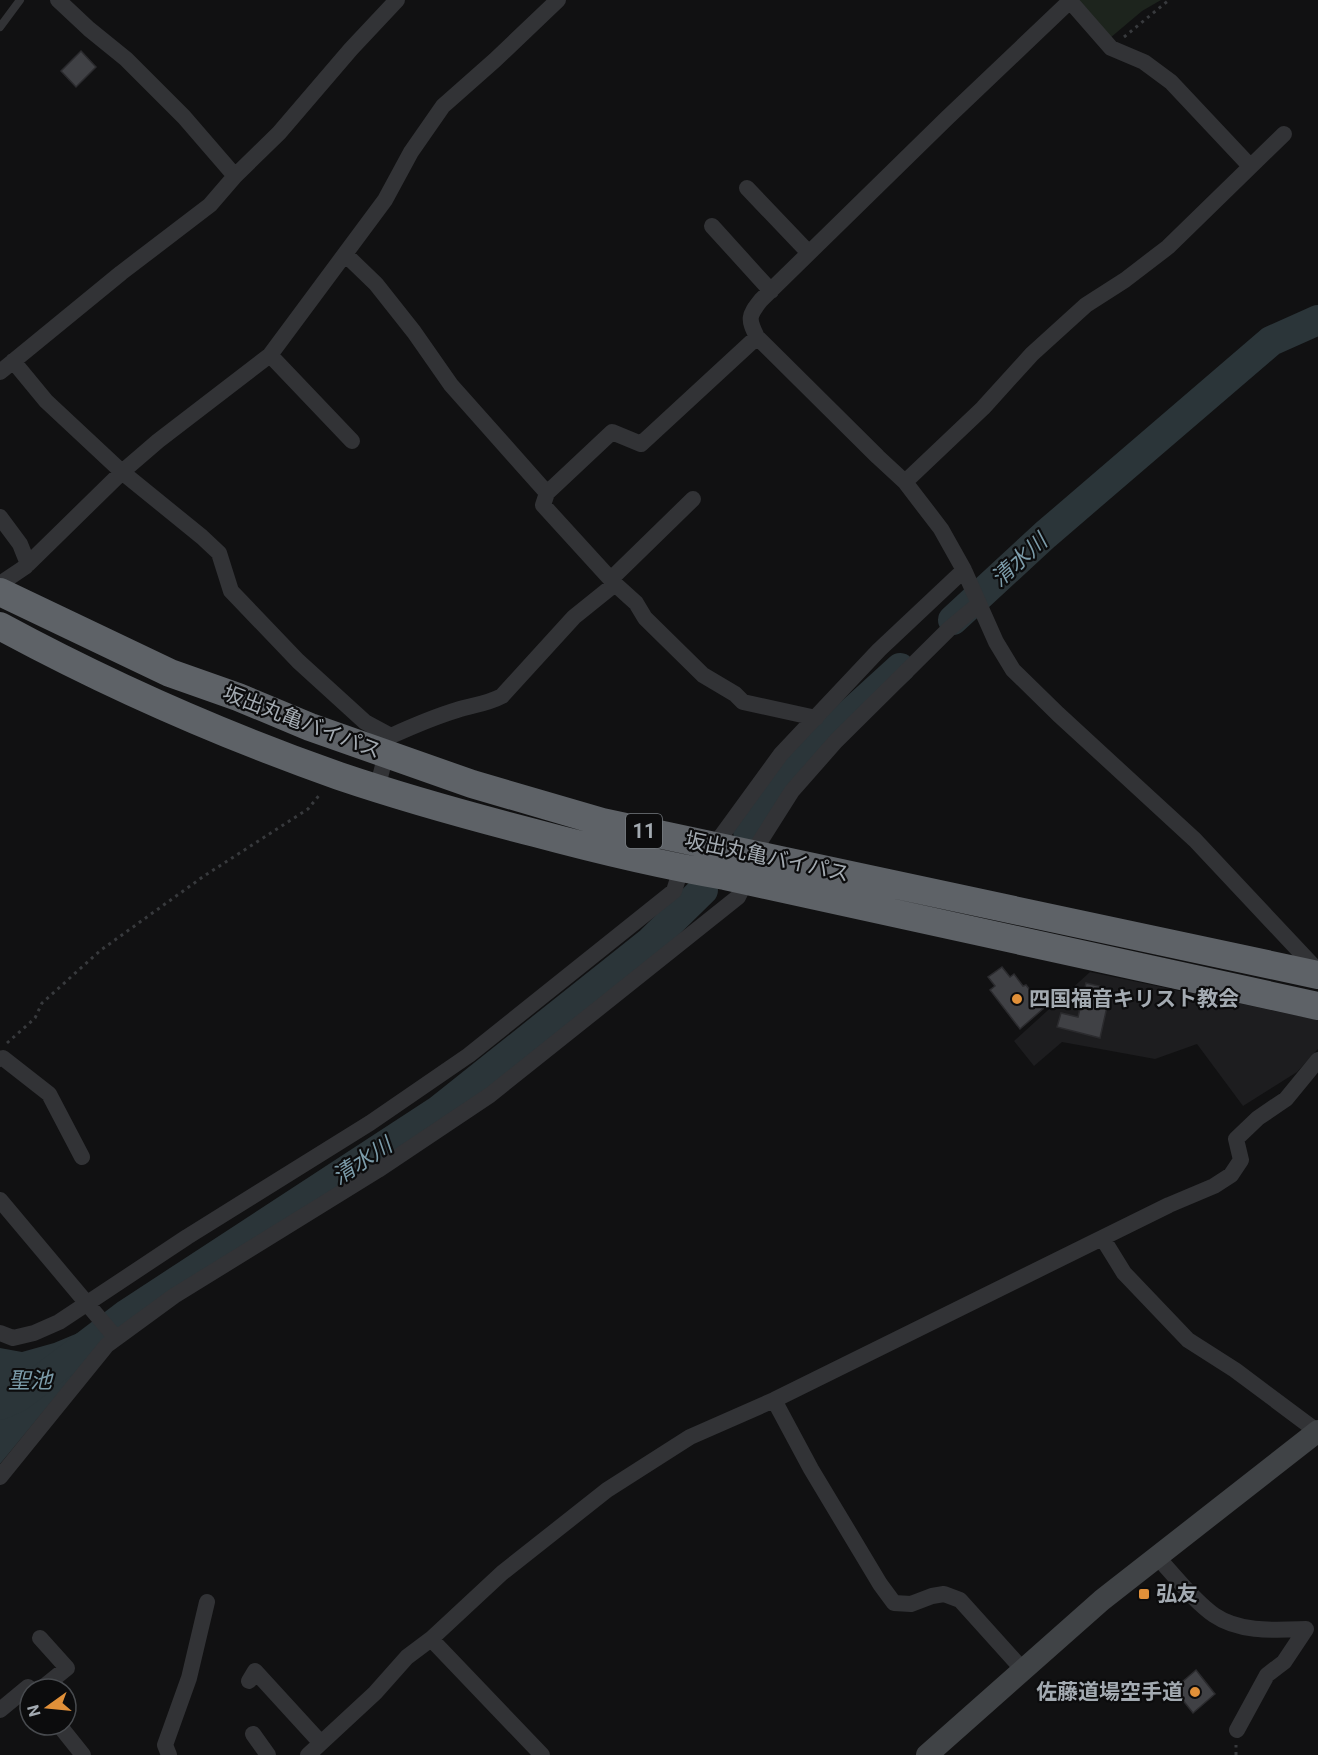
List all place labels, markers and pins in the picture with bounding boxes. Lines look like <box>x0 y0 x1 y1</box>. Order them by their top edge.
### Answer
place label: 四国福音キリスト教会 <box>1029 987 1239 1011</box>
marker: 四国福音キリスト教会 <box>1010 992 1024 1006</box>
place label: 弘友 <box>1156 1582 1198 1606</box>
marker: 弘友 <box>1137 1587 1151 1601</box>
place label: 佐藤道場空手道 <box>1036 1680 1183 1704</box>
marker: 佐藤道場空手道 <box>1188 1685 1202 1699</box>

